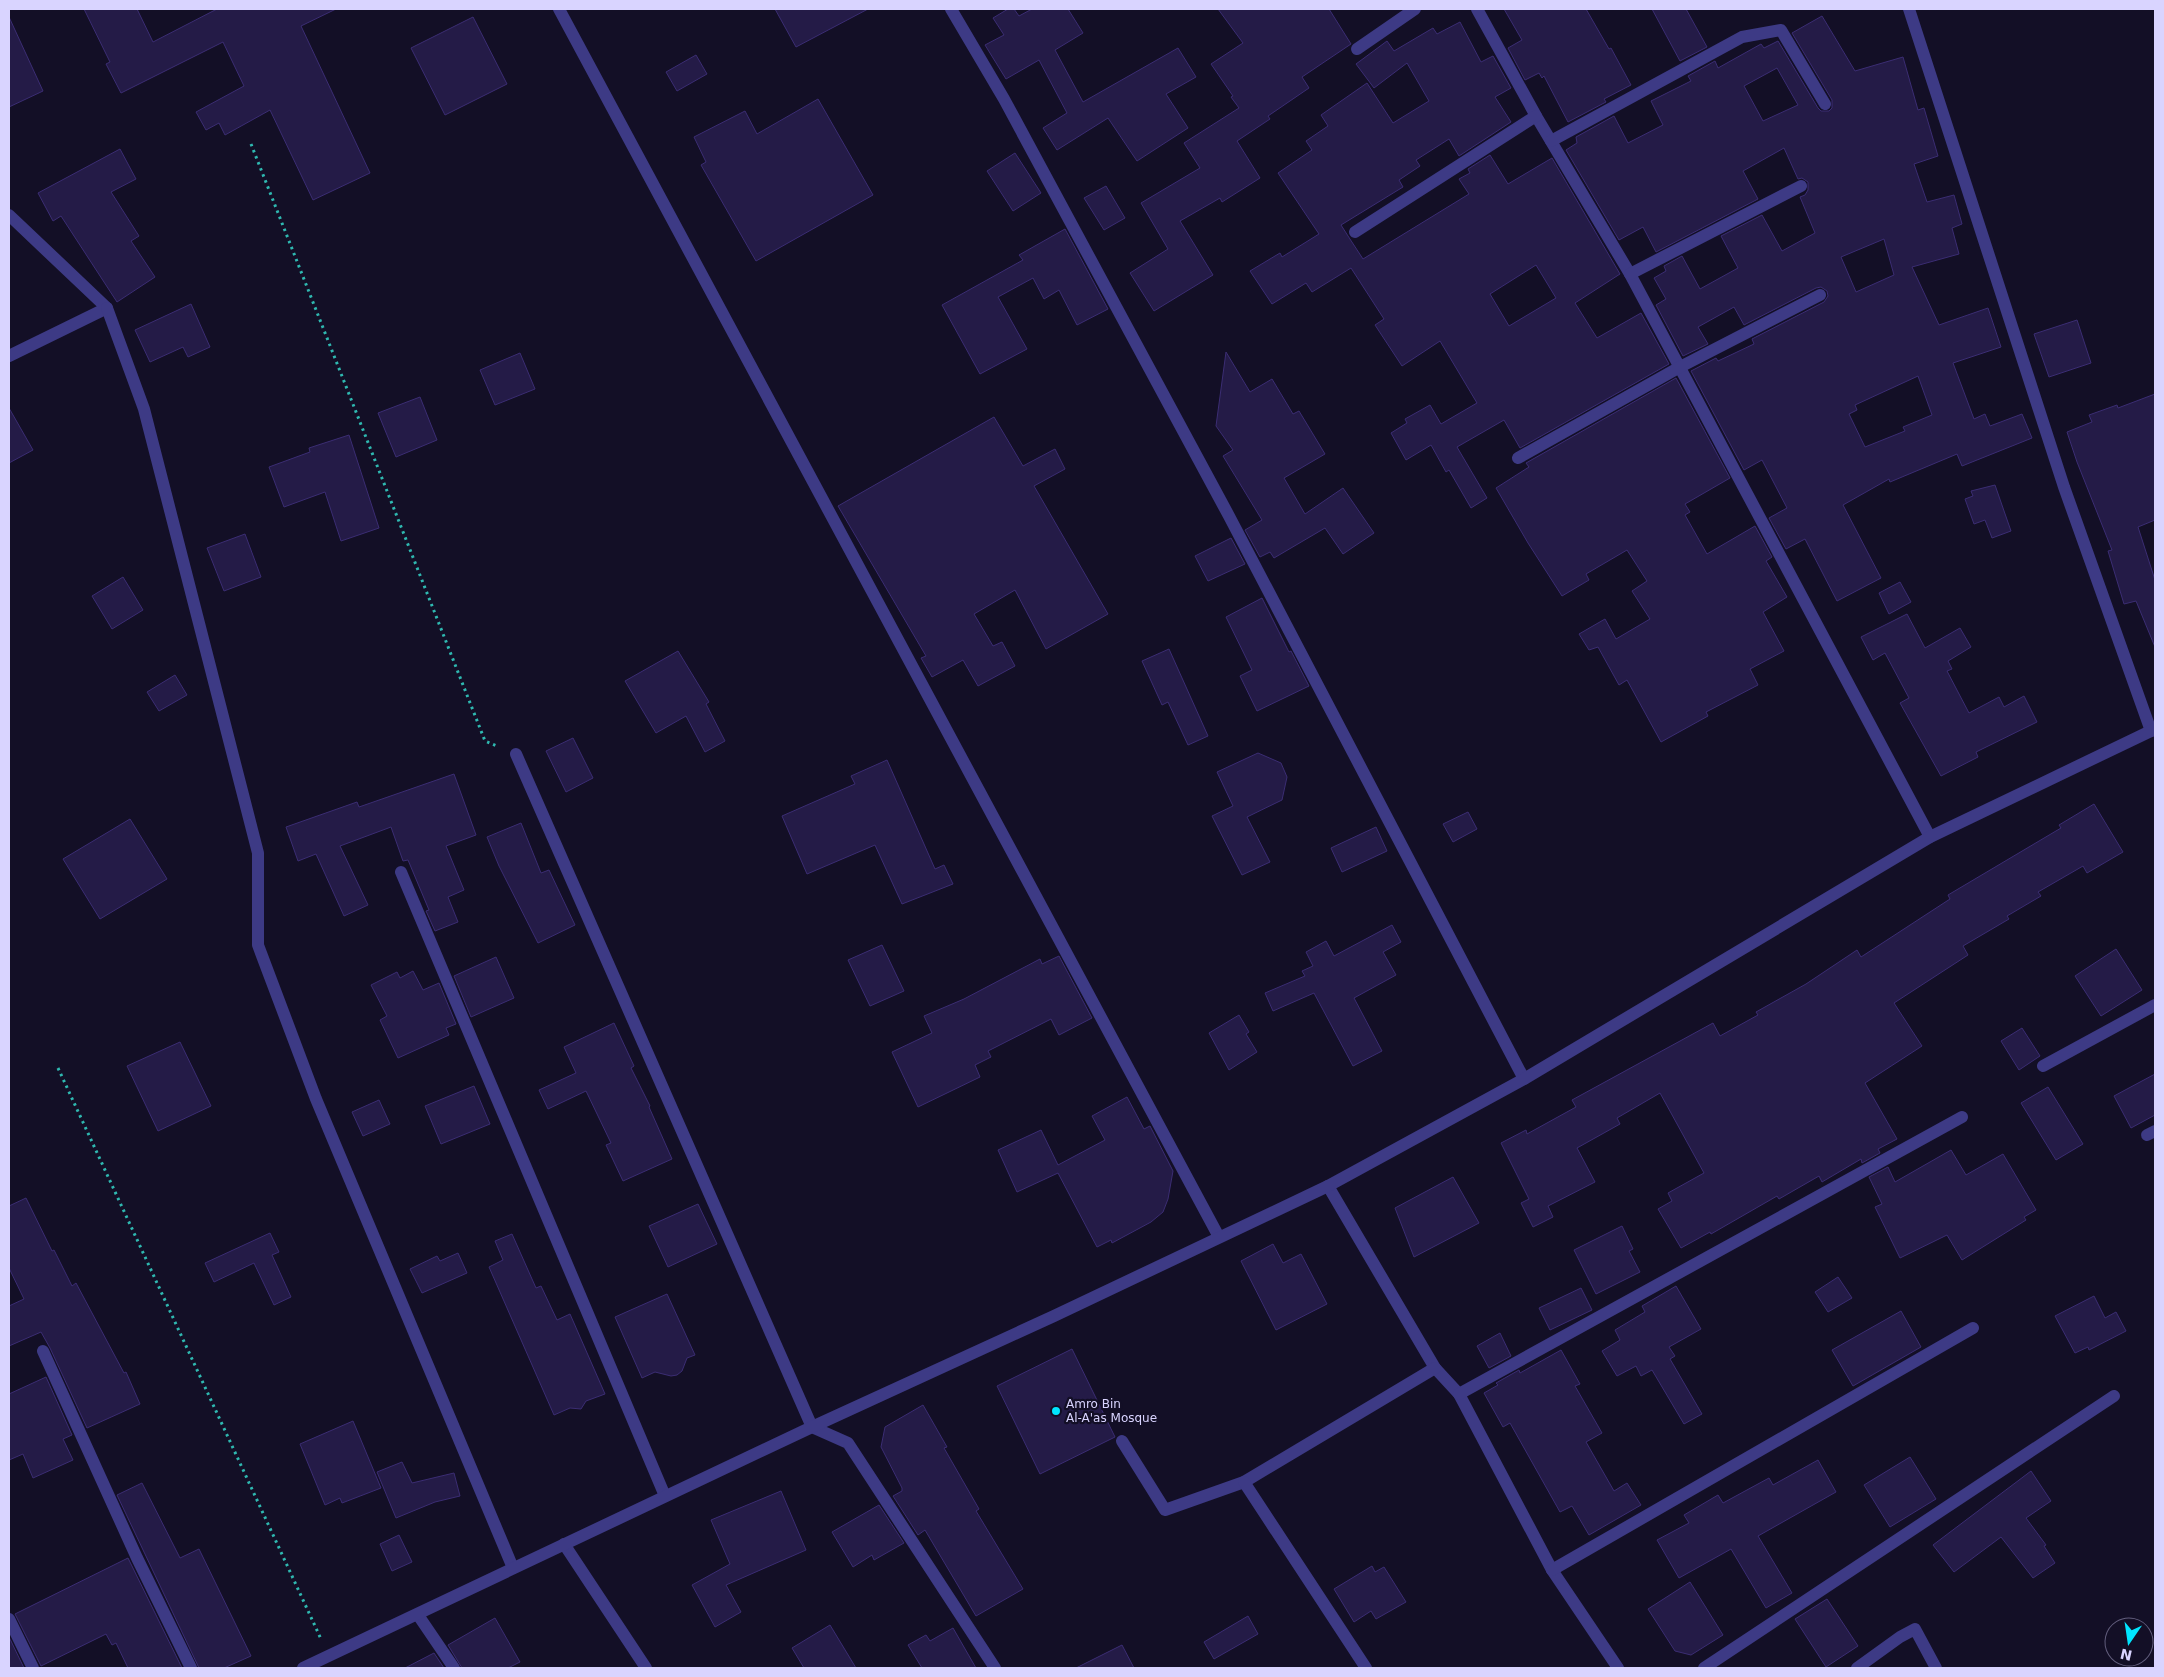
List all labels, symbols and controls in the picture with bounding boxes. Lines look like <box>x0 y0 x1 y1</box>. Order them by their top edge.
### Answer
place label: Amro Bin Al-A'as Mosque <box>1066 1397 1157 1425</box>
marker: Amro Bin Al-A'as Mosque <box>1050 1405 1062 1417</box>
north arrow <box>2104 1617 2154 1667</box>
text: N <box>2119 1646 2134 1664</box>

